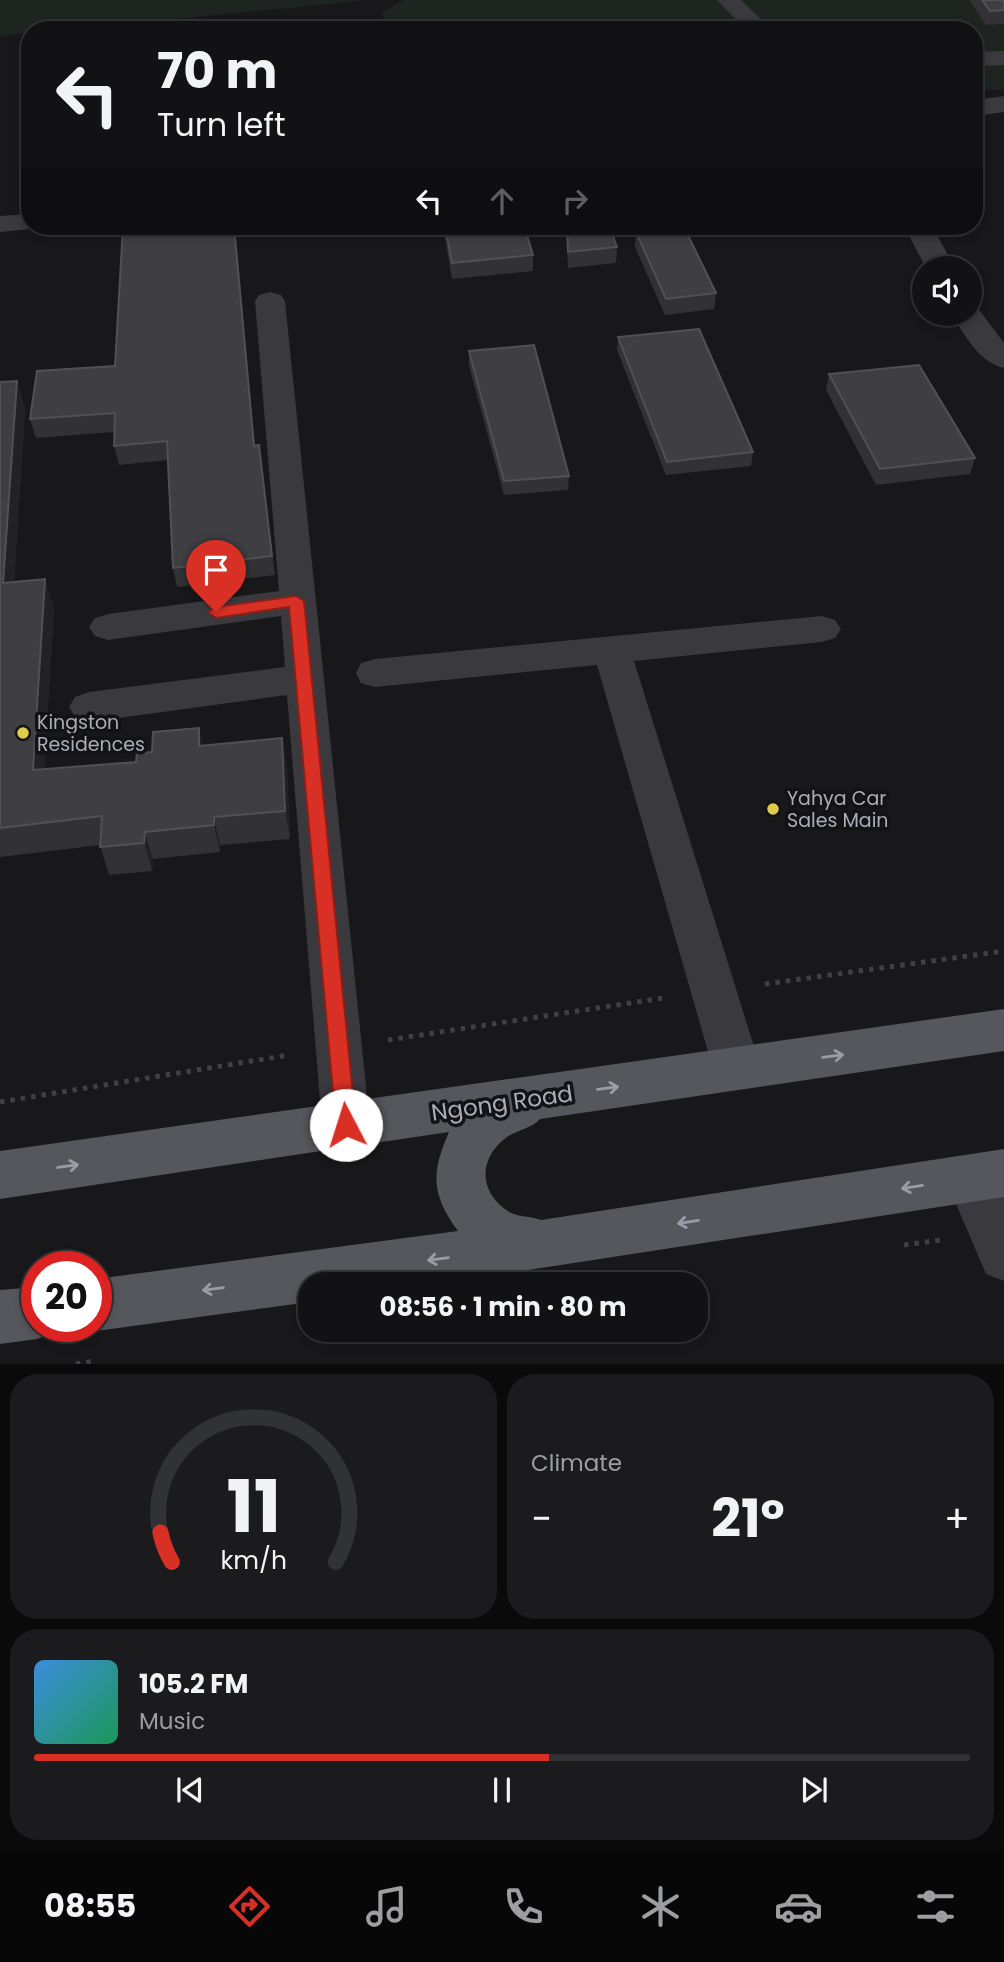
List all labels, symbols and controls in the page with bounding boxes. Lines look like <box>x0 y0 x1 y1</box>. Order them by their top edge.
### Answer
text: 70 m <box>157 37 277 105</box>
icon: left <box>42 49 133 140</box>
text: Turn left <box>157 102 286 147</box>
icon: left <box>410 182 448 220</box>
icon: ahead <box>483 182 521 220</box>
icon: right <box>556 182 594 220</box>
map controls <box>912 256 982 326</box>
button: sound <box>912 256 982 326</box>
pin <box>186 540 246 612</box>
icon: arrive <box>197 551 235 589</box>
place label: Kingston Residences <box>37 709 145 758</box>
marker: Kingston Residences <box>15 725 31 741</box>
place label: Yahya Car Sales Main <box>787 785 888 834</box>
marker: Yahya Car Sales Main <box>765 801 781 817</box>
one-way arrow <box>821 1049 844 1062</box>
street label: Ngong Road <box>429 1077 575 1129</box>
one-way arrow <box>596 1081 619 1094</box>
position arrow <box>309 1088 383 1162</box>
one-way arrow <box>56 1159 78 1172</box>
one-way arrow <box>901 1181 924 1194</box>
one-way arrow <box>677 1216 700 1229</box>
speed limit sign: 20 <box>21 1251 112 1342</box>
one-way arrow <box>427 1252 450 1265</box>
one-way arrow <box>202 1283 225 1296</box>
text: 08:56 · 1 min · 80 m <box>379 1289 627 1325</box>
text: Climate <box>531 1447 622 1479</box>
text: 11 <box>226 1457 281 1558</box>
text: 21° <box>711 1482 785 1555</box>
text: − <box>531 1492 552 1545</box>
text: + <box>944 1492 970 1545</box>
text: km/h <box>220 1543 287 1578</box>
text: 105.2 FM <box>139 1666 248 1702</box>
text: Music <box>139 1705 205 1737</box>
icon: previous <box>171 1771 209 1809</box>
icon: pause <box>483 1771 521 1809</box>
icon: next <box>795 1771 833 1809</box>
icon: directions <box>225 1882 274 1931</box>
icon: music <box>362 1882 411 1931</box>
icon: phone <box>499 1882 548 1931</box>
icon: climate <box>636 1882 685 1931</box>
icon: car <box>774 1882 823 1931</box>
icon: filters <box>911 1882 960 1931</box>
text: 08:55 <box>44 1883 136 1928</box>

